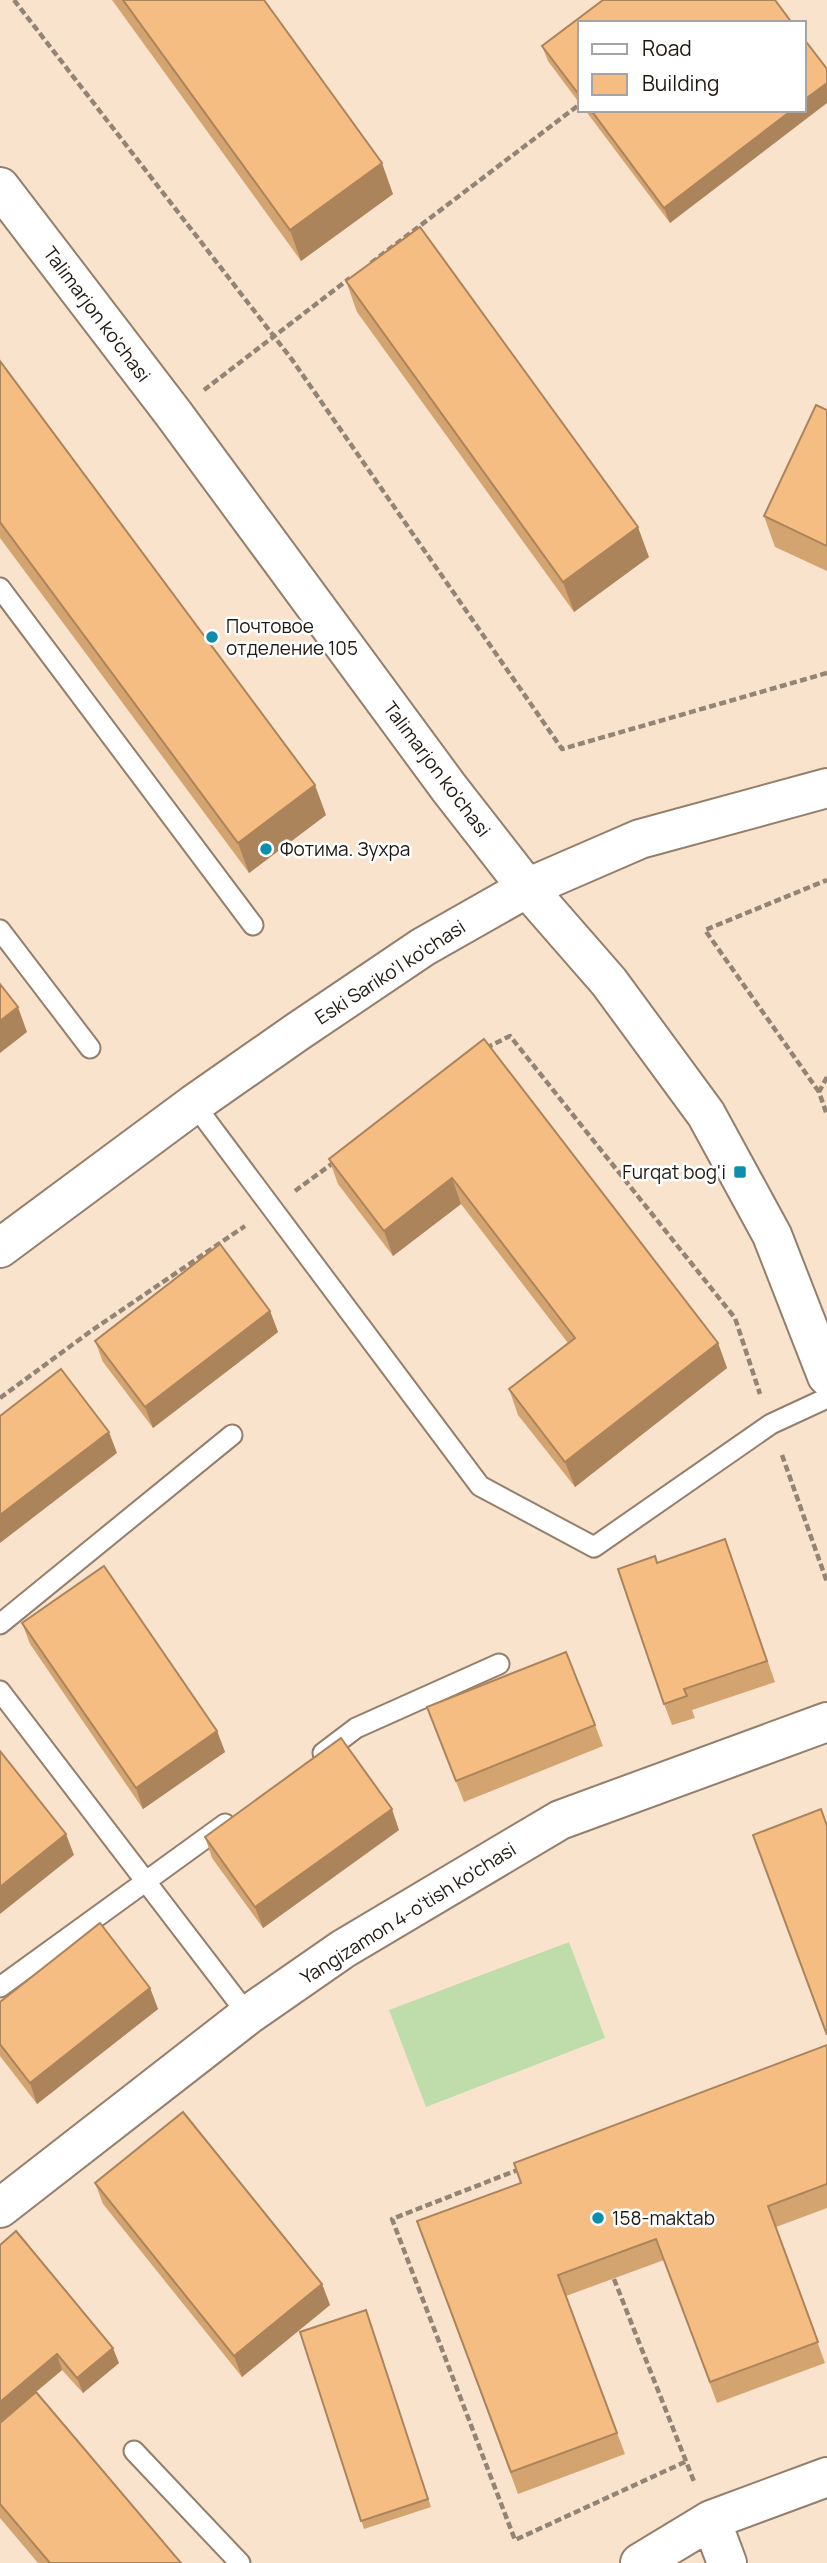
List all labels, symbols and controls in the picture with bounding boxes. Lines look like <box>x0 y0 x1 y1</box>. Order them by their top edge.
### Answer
legend <box>578 21 806 112</box>
text: Road <box>642 34 692 62</box>
text: Building <box>642 69 719 97</box>
street label: Talimarjon ko'chasi <box>37 241 157 387</box>
place label: Почтовое отделение 105 <box>226 613 358 661</box>
marker: Почтовое отделение 105 <box>204 629 220 645</box>
street label: Talimarjon ko'chasi <box>377 696 497 842</box>
place label: Фотима. Зухра <box>280 836 410 862</box>
marker: Фотима. Зухра <box>258 841 274 857</box>
street label: Eski Sariko'l ko'chasi <box>310 914 470 1030</box>
place label: Furqat bog'i <box>622 1159 726 1185</box>
marker: Furqat bog'i <box>732 1164 748 1180</box>
street label: Yangizamon 4-o'tish ko'chasi <box>295 1836 521 1990</box>
place label: 158-maktab <box>612 2205 715 2231</box>
marker: 158-maktab <box>590 2210 606 2226</box>

